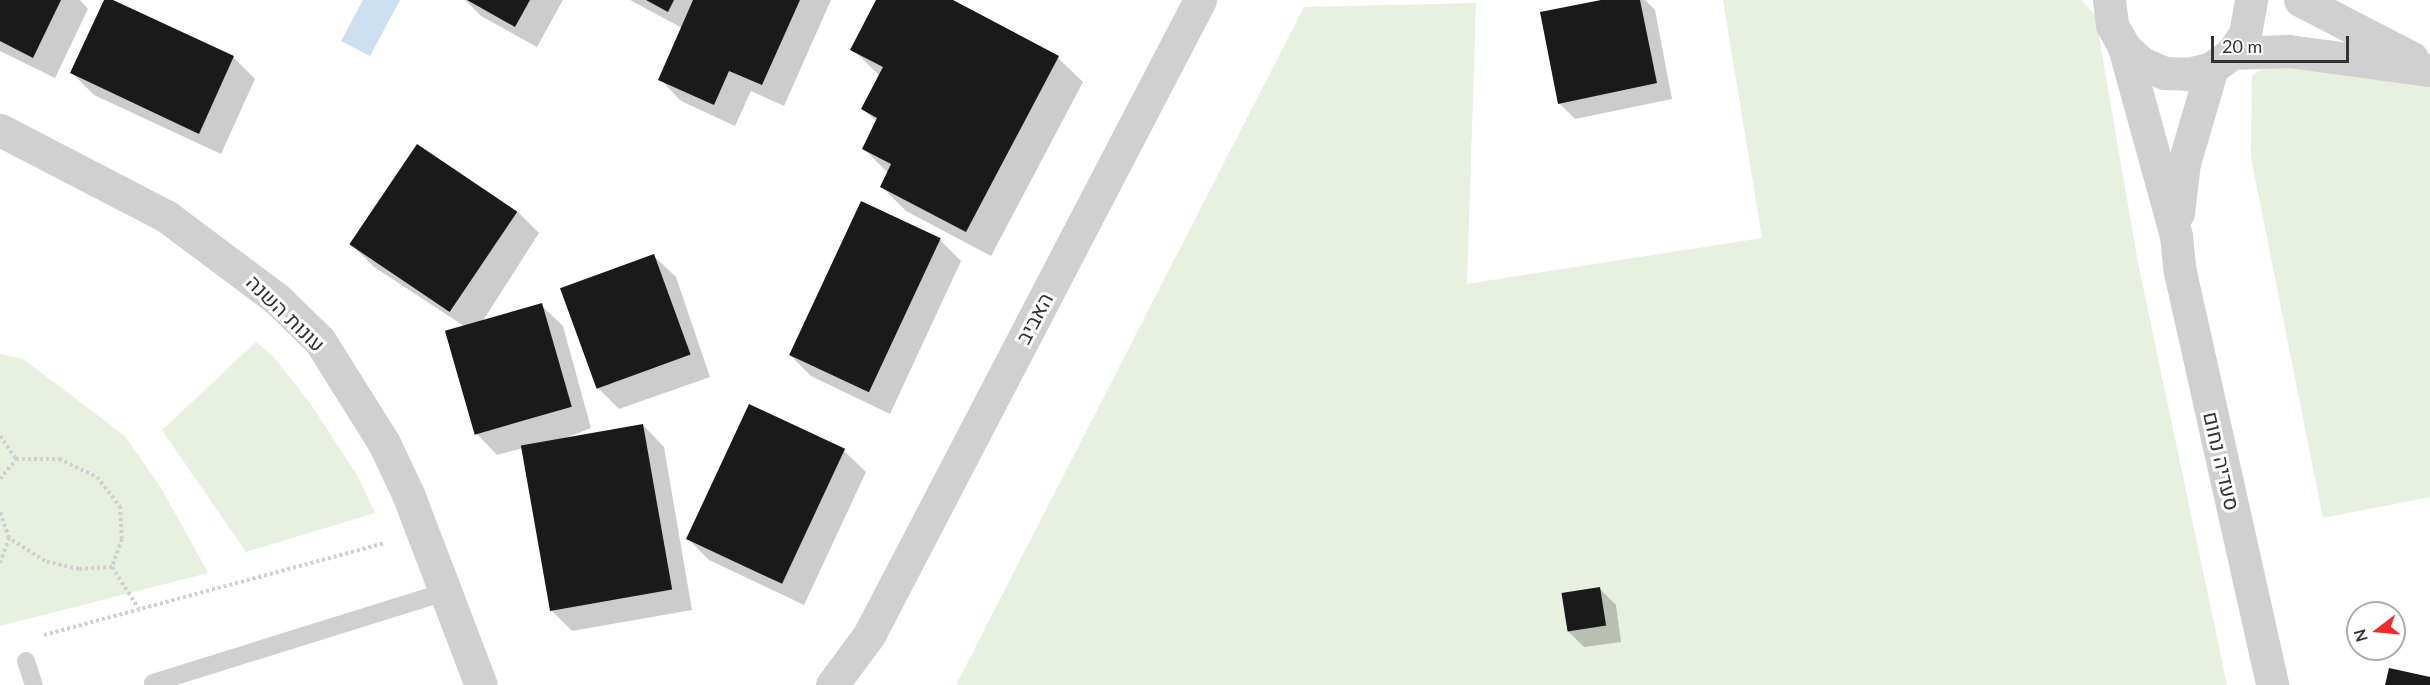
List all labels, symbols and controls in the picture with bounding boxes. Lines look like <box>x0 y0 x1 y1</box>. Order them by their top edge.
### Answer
scale bar <box>2214 24 2352 62</box>
text: 20 m <box>2222 35 2262 57</box>
street label: עונות השנה <box>241 269 331 357</box>
street label: האביב <box>1010 288 1058 348</box>
street label: סעדיה נחום <box>2198 409 2246 513</box>
north arrow <box>2346 601 2406 661</box>
text: N <box>2349 627 2371 644</box>

